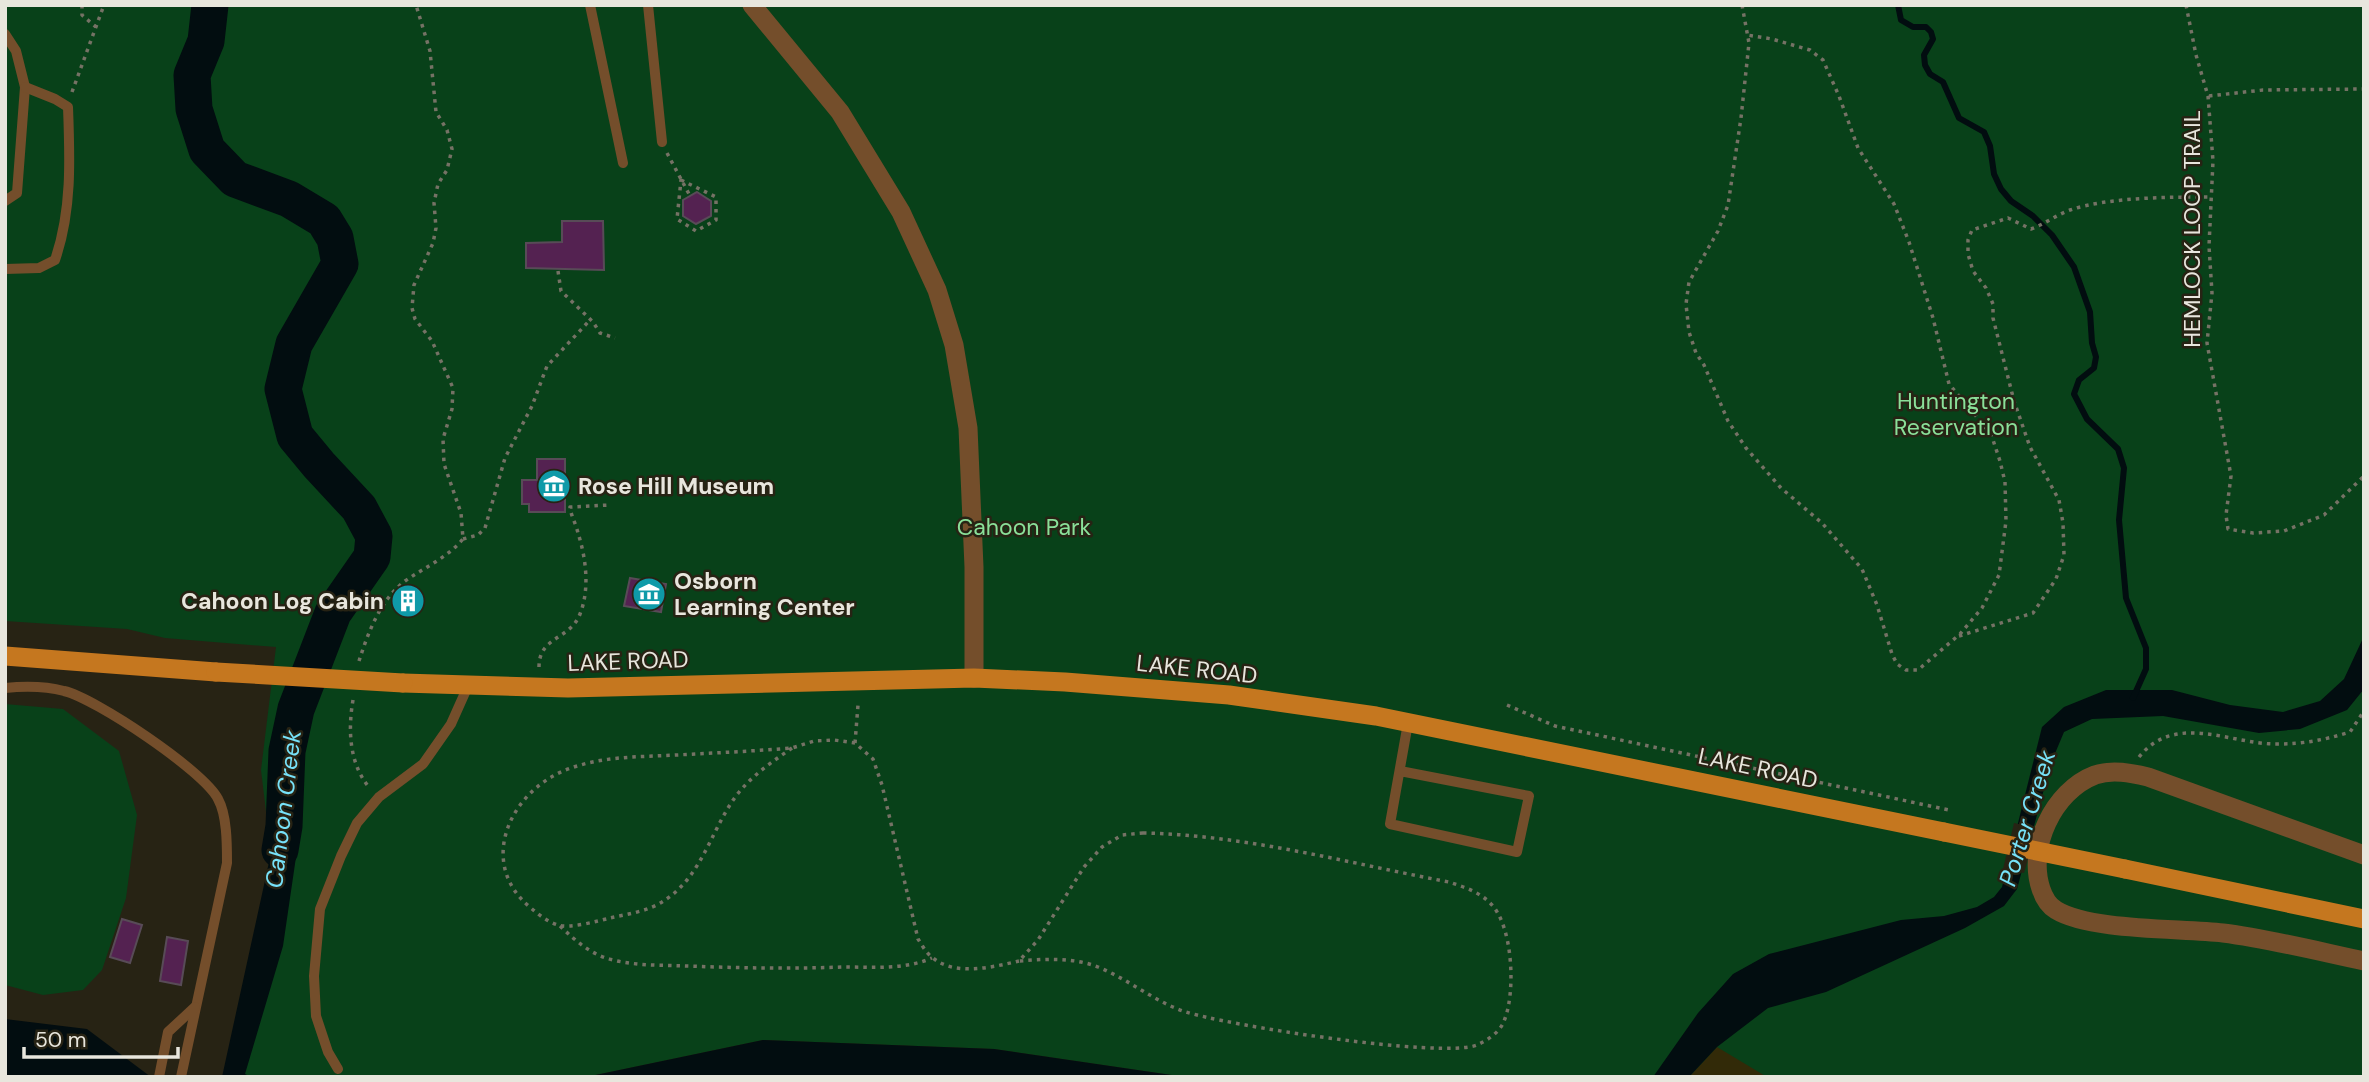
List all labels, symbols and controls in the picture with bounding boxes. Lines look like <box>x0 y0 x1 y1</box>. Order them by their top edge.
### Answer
street label: HEMLOCK LOOP TRAIL <box>2177 110 2207 348</box>
park label: Huntington Reservation <box>1894 386 2018 442</box>
museum icon: Rose Hill Museum <box>535 467 573 505</box>
place label: Rose Hill Museum <box>578 471 774 501</box>
park label: Cahoon Park <box>957 512 1092 542</box>
place label: Osborn Learning Center <box>674 566 855 622</box>
museum icon: Osborn Learning Center <box>630 575 668 613</box>
building icon: Cahoon Log Cabin <box>389 582 427 620</box>
place label: Cahoon Log Cabin <box>181 586 384 616</box>
street label: LAKE ROAD <box>567 644 689 678</box>
street label: LAKE ROAD <box>1135 648 1259 690</box>
water label: Cahoon Creek <box>258 728 308 890</box>
street label: LAKE ROAD <box>1696 741 1820 795</box>
water label: Porter Creek <box>1992 746 2063 890</box>
scale bar <box>24 1016 178 1060</box>
text: 50 m <box>35 1026 86 1054</box>

